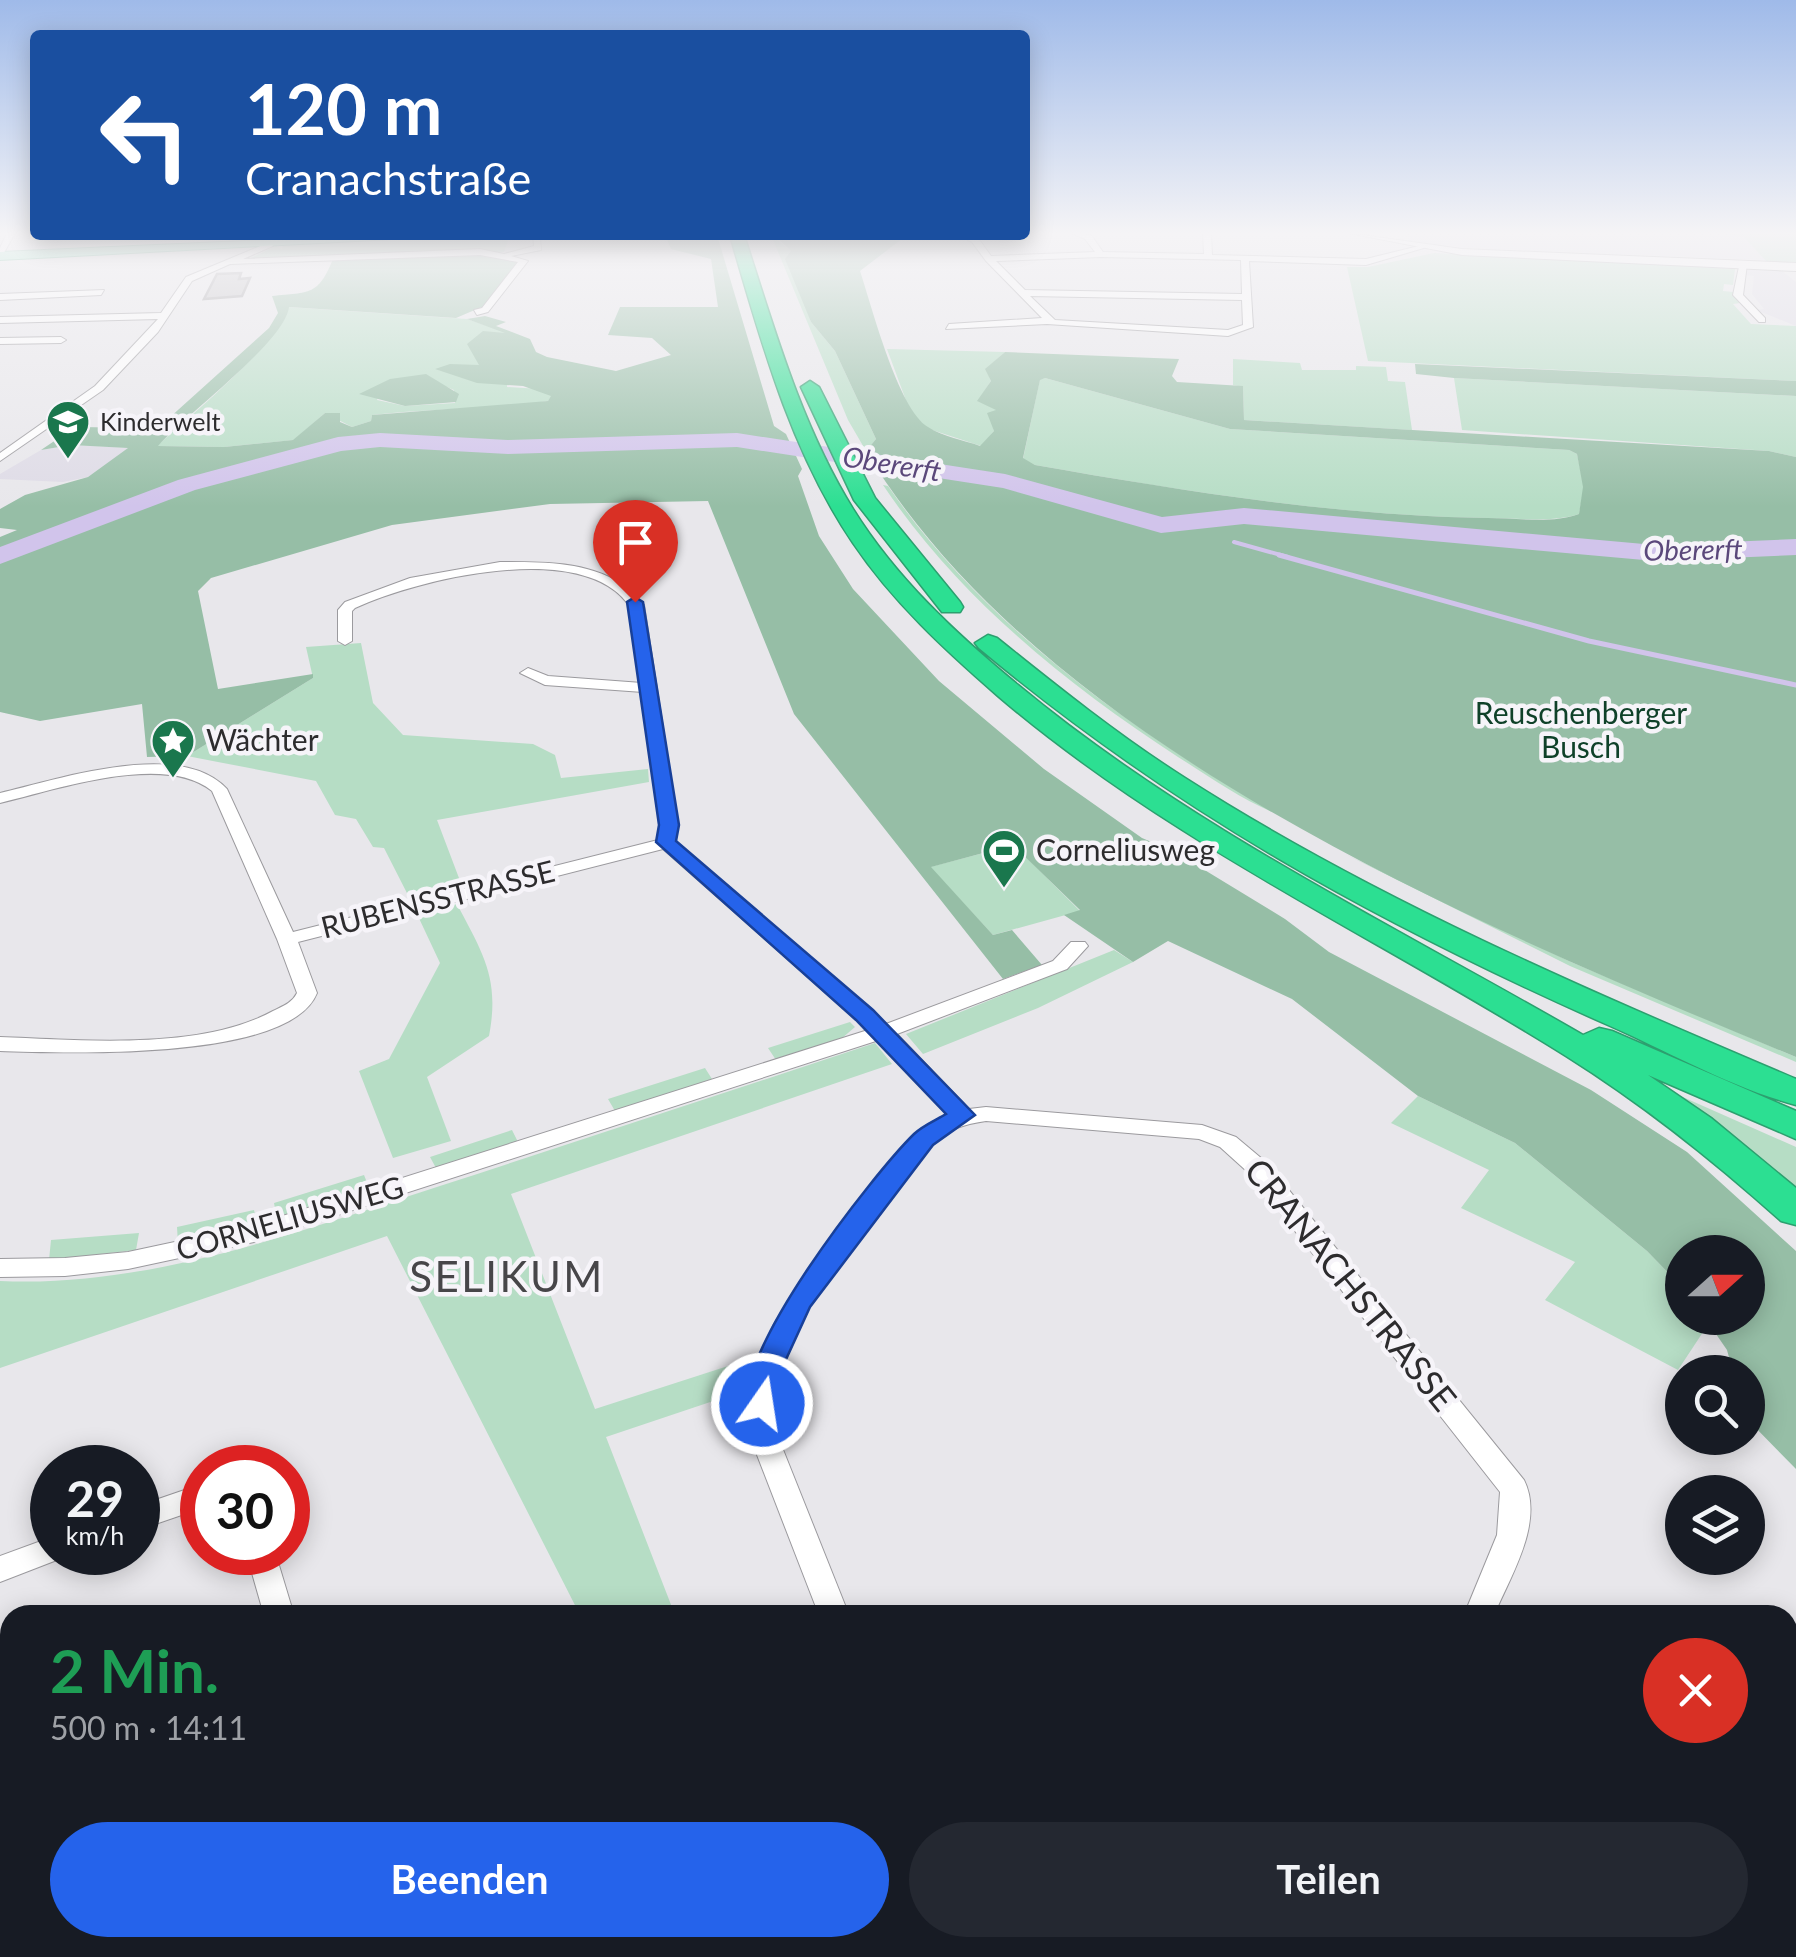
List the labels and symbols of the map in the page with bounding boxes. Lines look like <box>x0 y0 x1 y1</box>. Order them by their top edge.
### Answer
school or university icon: Kinderwelt <box>45 399 91 460</box>
place label: Kinderwelt <box>100 406 220 436</box>
water label: Obererft <box>841 438 944 488</box>
pin <box>593 500 678 603</box>
water label: Obererft <box>1643 531 1743 567</box>
park label: Reuschenberger Busch <box>1475 694 1687 764</box>
place icon: Wächter <box>150 718 196 779</box>
place label: Wächter <box>206 721 319 757</box>
sports icon: Corneliusweg <box>981 828 1027 889</box>
place label: Corneliusweg <box>1036 831 1215 867</box>
street label: RUBENSSTRASSE <box>317 852 558 945</box>
street label: CRANACHSTRASSE <box>1237 1149 1466 1418</box>
street label: CORNELIUSWEG <box>172 1167 407 1267</box>
north arrow <box>1665 1235 1765 1335</box>
district label: SELIKUM <box>409 1251 605 1301</box>
position arrow <box>710 1352 814 1456</box>
speed limit sign: 30 <box>180 1445 310 1575</box>

